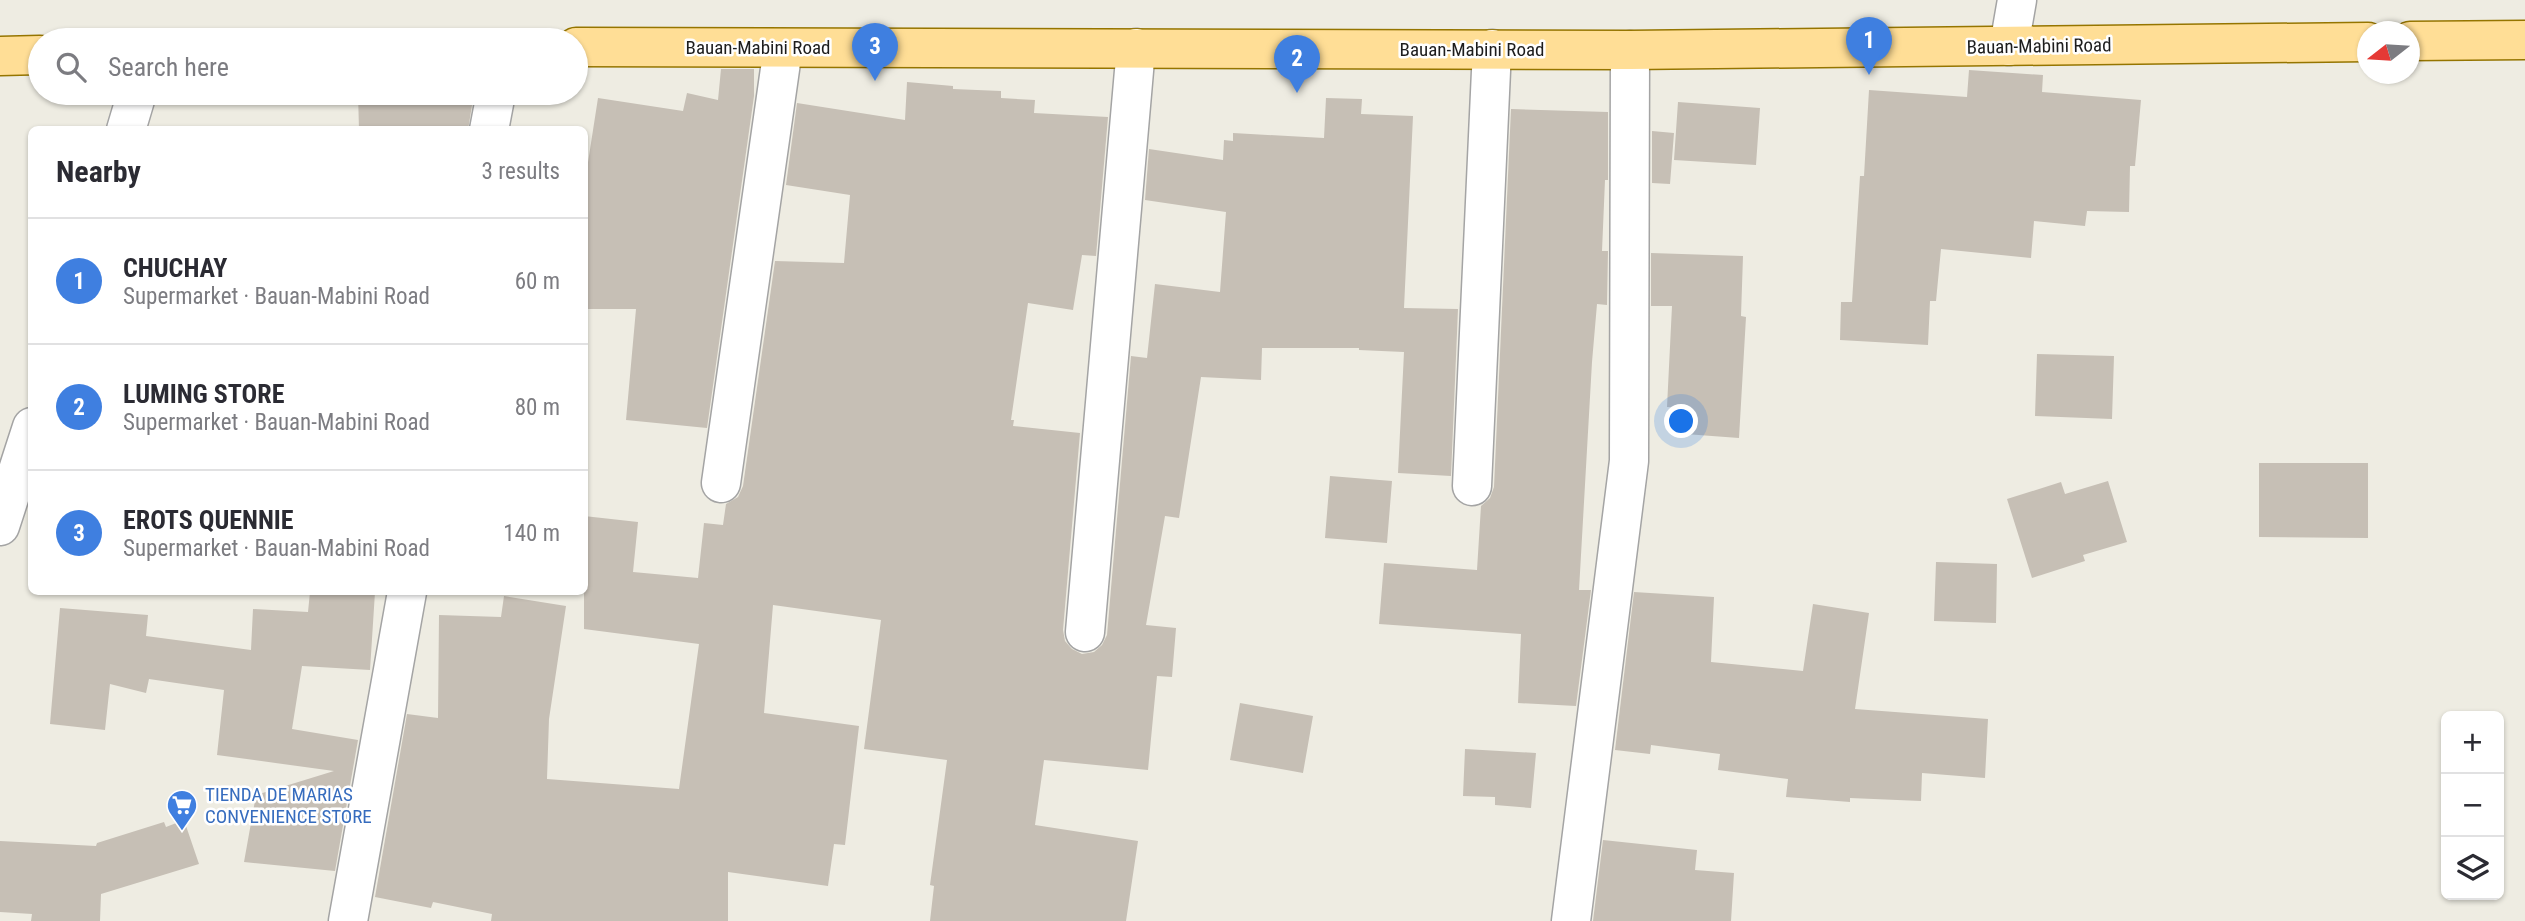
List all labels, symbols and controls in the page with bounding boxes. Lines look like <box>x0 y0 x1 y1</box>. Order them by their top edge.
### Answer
pin: 1 <box>1846 17 1892 75</box>
north arrow <box>2357 21 2420 84</box>
pin: 3 <box>852 23 898 81</box>
search box <box>28 28 588 105</box>
street label: Bauan-Mabini Road <box>1966 33 2112 59</box>
pin: 2 <box>1274 35 1320 93</box>
street label: Bauan-Mabini Road <box>686 36 830 59</box>
street label: Bauan-Mabini Road <box>1400 38 1544 61</box>
icon: search <box>52 48 90 86</box>
text: Search here <box>108 52 229 82</box>
text: Nearby <box>56 154 141 189</box>
text: 3 results <box>482 158 560 185</box>
text: CHUCHAY <box>123 253 227 283</box>
text: 1 <box>73 268 85 295</box>
text: 60 m <box>515 268 560 295</box>
text: Supermarket · Bauan-Mabini Road <box>123 283 430 310</box>
text: LUMING STORE <box>123 379 284 409</box>
text: 2 <box>73 394 85 421</box>
text: 80 m <box>515 394 560 421</box>
your location <box>1664 404 1698 438</box>
text: Supermarket · Bauan-Mabini Road <box>123 409 430 436</box>
text: EROTS QUENNIE <box>123 505 294 535</box>
text: 3 <box>73 520 85 547</box>
text: 140 m <box>503 520 560 547</box>
text: Supermarket · Bauan-Mabini Road <box>123 535 430 562</box>
map controls <box>2441 711 2504 900</box>
button: + <box>2441 711 2504 774</box>
button: − <box>2441 774 2504 837</box>
place label: TIENDA DE MARIAS CONVENIENCE STORE <box>205 783 372 828</box>
supermarket icon: TIENDA DE MARIAS CONVENIENCE STORE <box>165 788 199 832</box>
button: layers <box>2441 837 2504 900</box>

